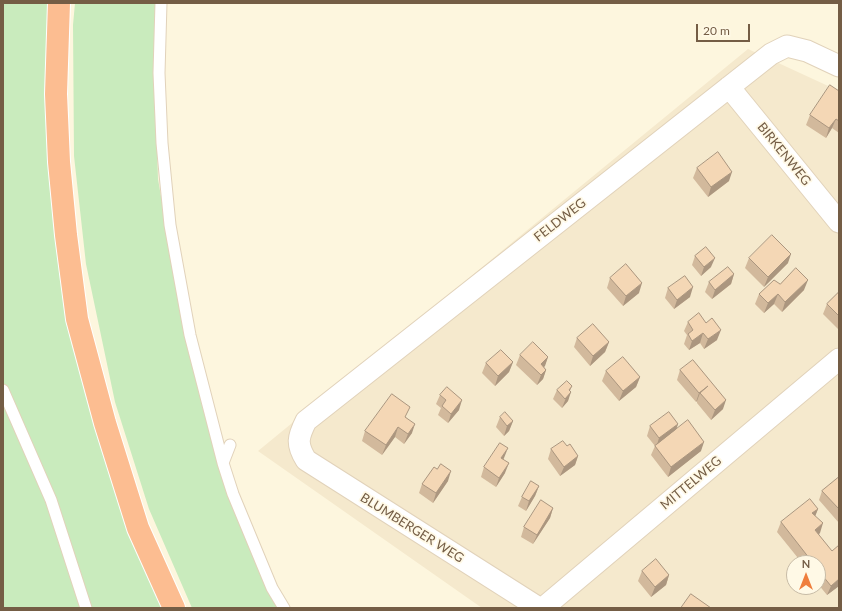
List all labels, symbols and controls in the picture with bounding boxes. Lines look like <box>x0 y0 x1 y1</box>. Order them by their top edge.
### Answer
scale bar <box>698 16 752 42</box>
text: 20 m <box>703 23 730 38</box>
street label: BIRKENWEG <box>754 119 814 189</box>
street label: FELDWEG <box>531 195 589 245</box>
street label: MITTELWEG <box>657 453 725 513</box>
street label: BLUMBERGER WEG <box>357 490 467 566</box>
north arrow <box>786 555 826 595</box>
text: N <box>802 557 810 570</box>

